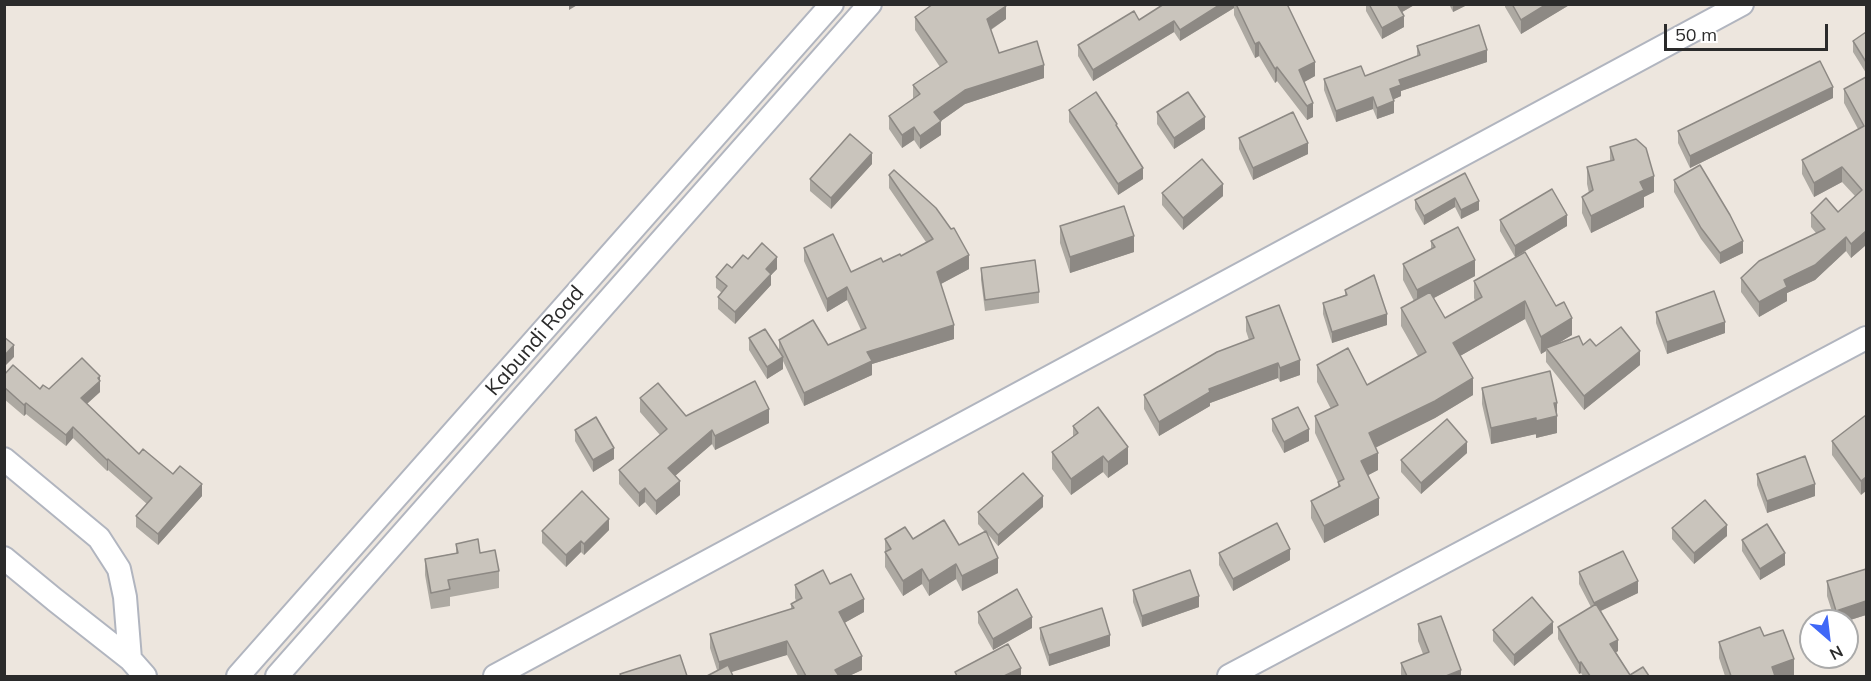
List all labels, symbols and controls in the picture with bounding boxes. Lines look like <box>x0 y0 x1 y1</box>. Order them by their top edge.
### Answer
scale bar <box>1667 12 1830 50</box>
text: 50 m <box>1675 23 1717 46</box>
street label: Kabundi Road <box>480 281 590 401</box>
north arrow <box>1799 609 1859 669</box>
text: N <box>1826 641 1847 665</box>

